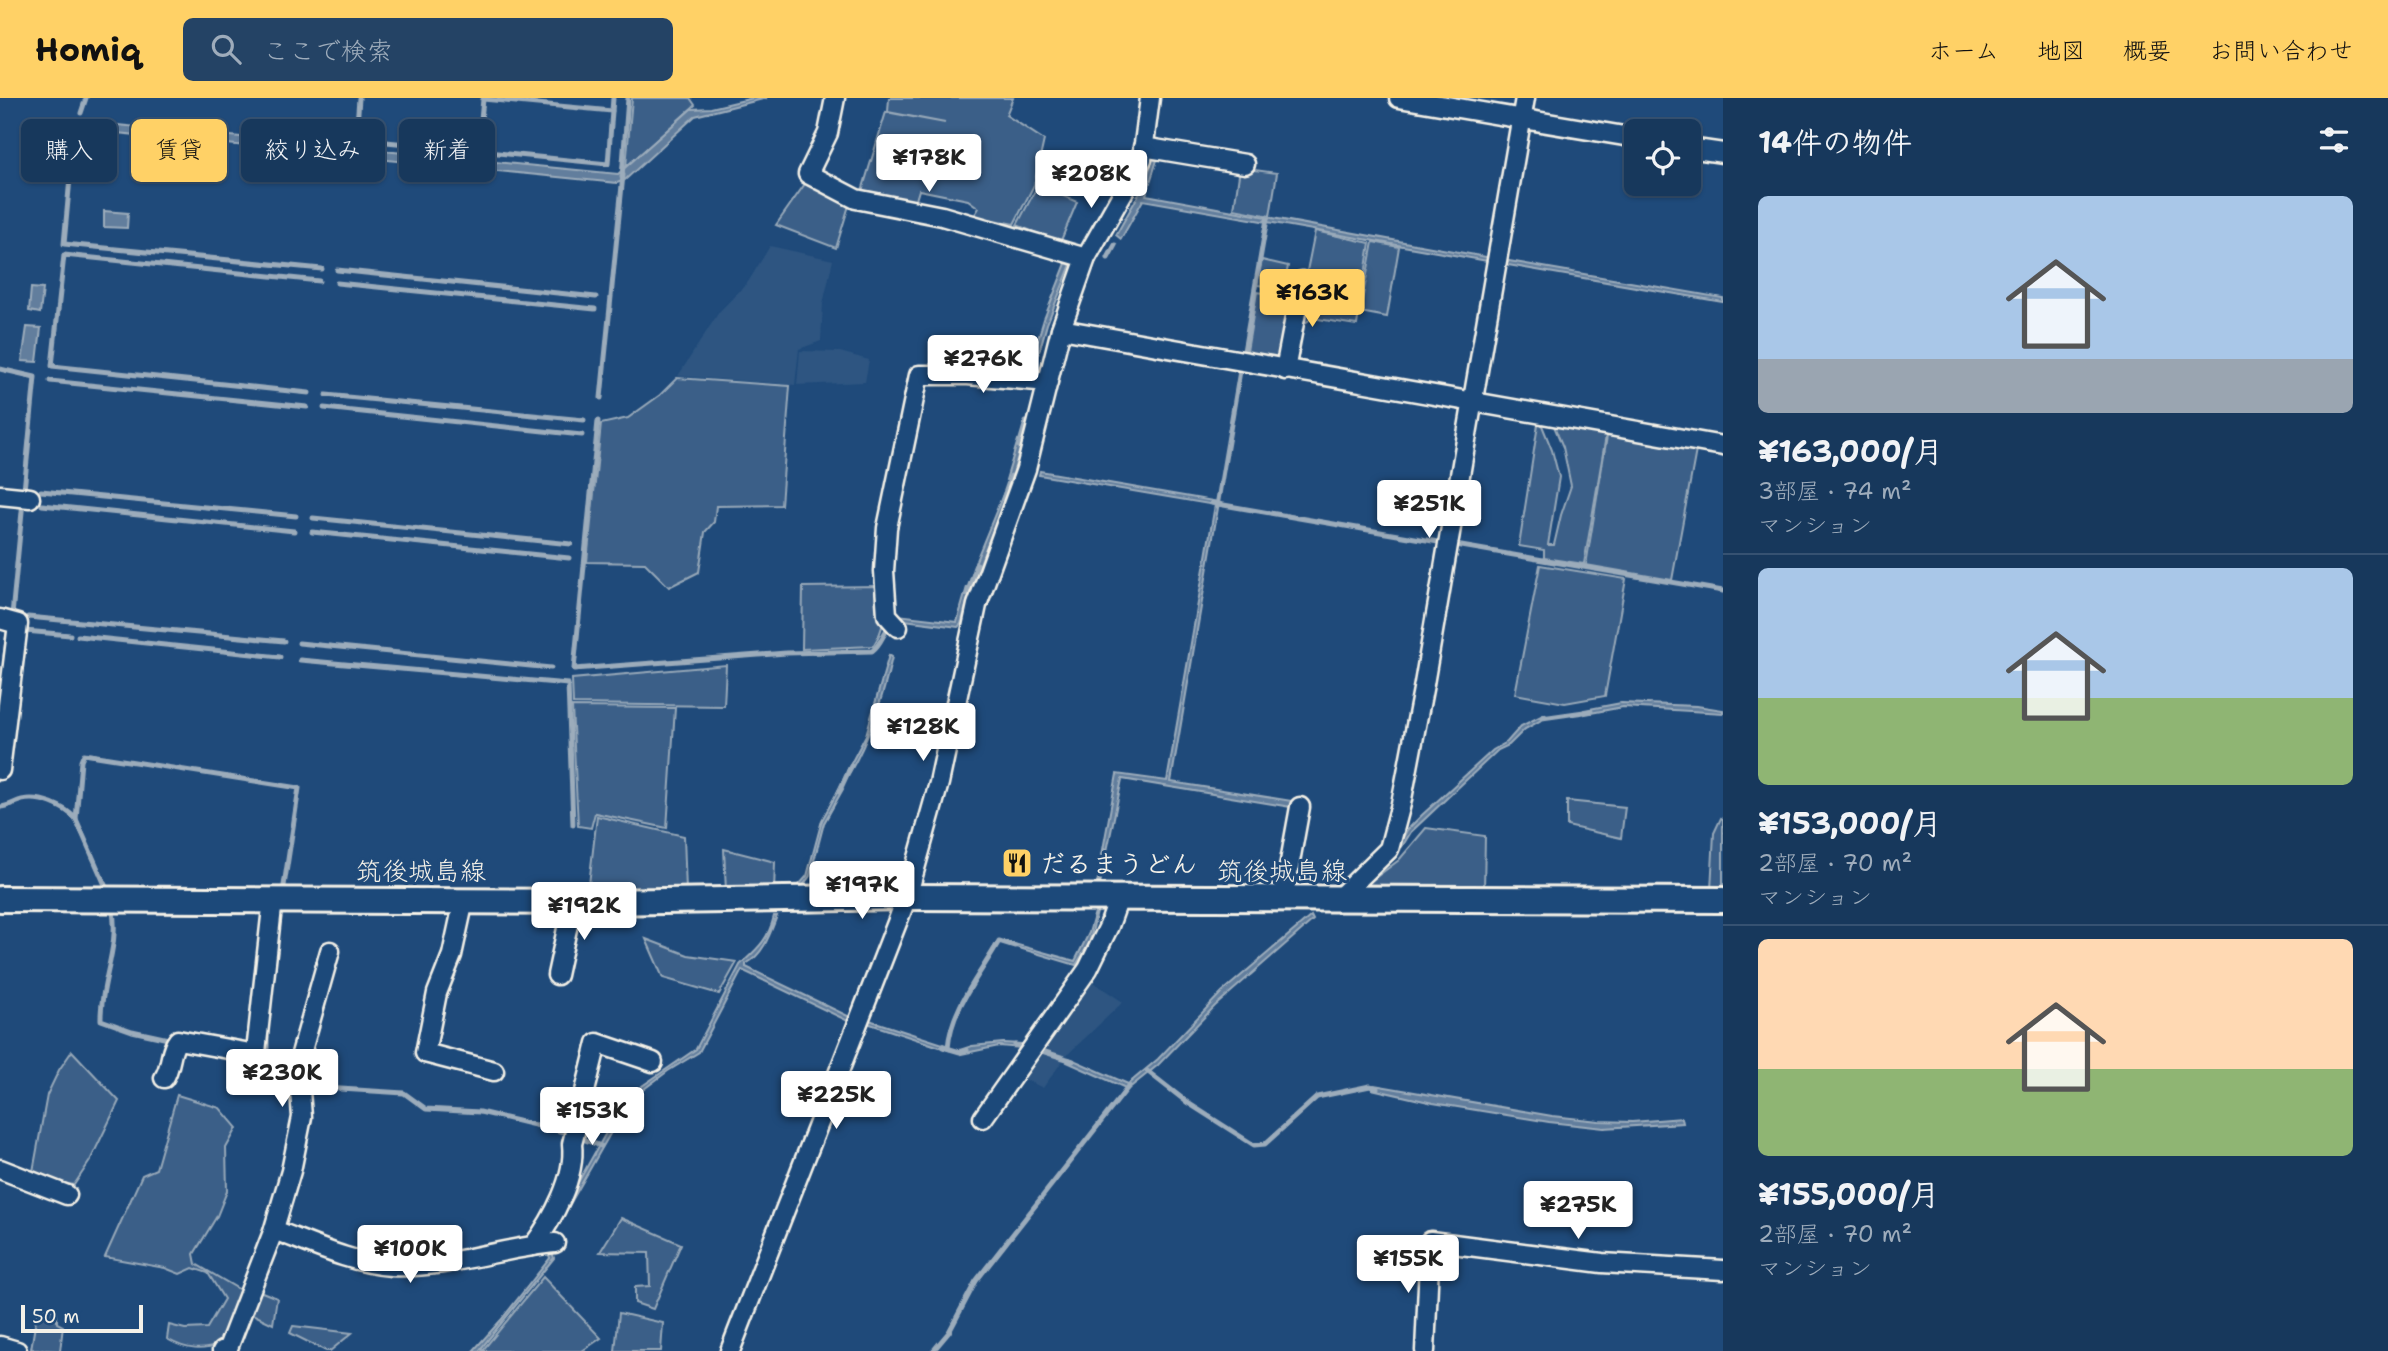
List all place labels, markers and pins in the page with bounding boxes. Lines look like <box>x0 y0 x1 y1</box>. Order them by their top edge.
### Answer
pin: ¥178K <box>880 134 978 194</box>
pin: ¥208K <box>1042 150 1140 210</box>
pin: ¥163K <box>1263 270 1361 329</box>
pin: ¥276K <box>934 336 1032 395</box>
pin: ¥251K <box>1380 480 1478 540</box>
pin: ¥128K <box>874 704 972 763</box>
restaurant icon: だるまうどん <box>1000 846 1034 880</box>
place label: だるまうどん <box>1040 846 1197 881</box>
pin: ¥197K <box>813 862 911 921</box>
pin: ¥192K <box>535 882 633 942</box>
pin: ¥230K <box>233 1049 331 1109</box>
pin: ¥225K <box>787 1072 885 1131</box>
pin: ¥153K <box>543 1088 641 1147</box>
pin: ¥275K <box>1529 1182 1627 1241</box>
pin: ¥100K <box>361 1226 459 1285</box>
pin: ¥155K <box>1359 1236 1457 1295</box>

